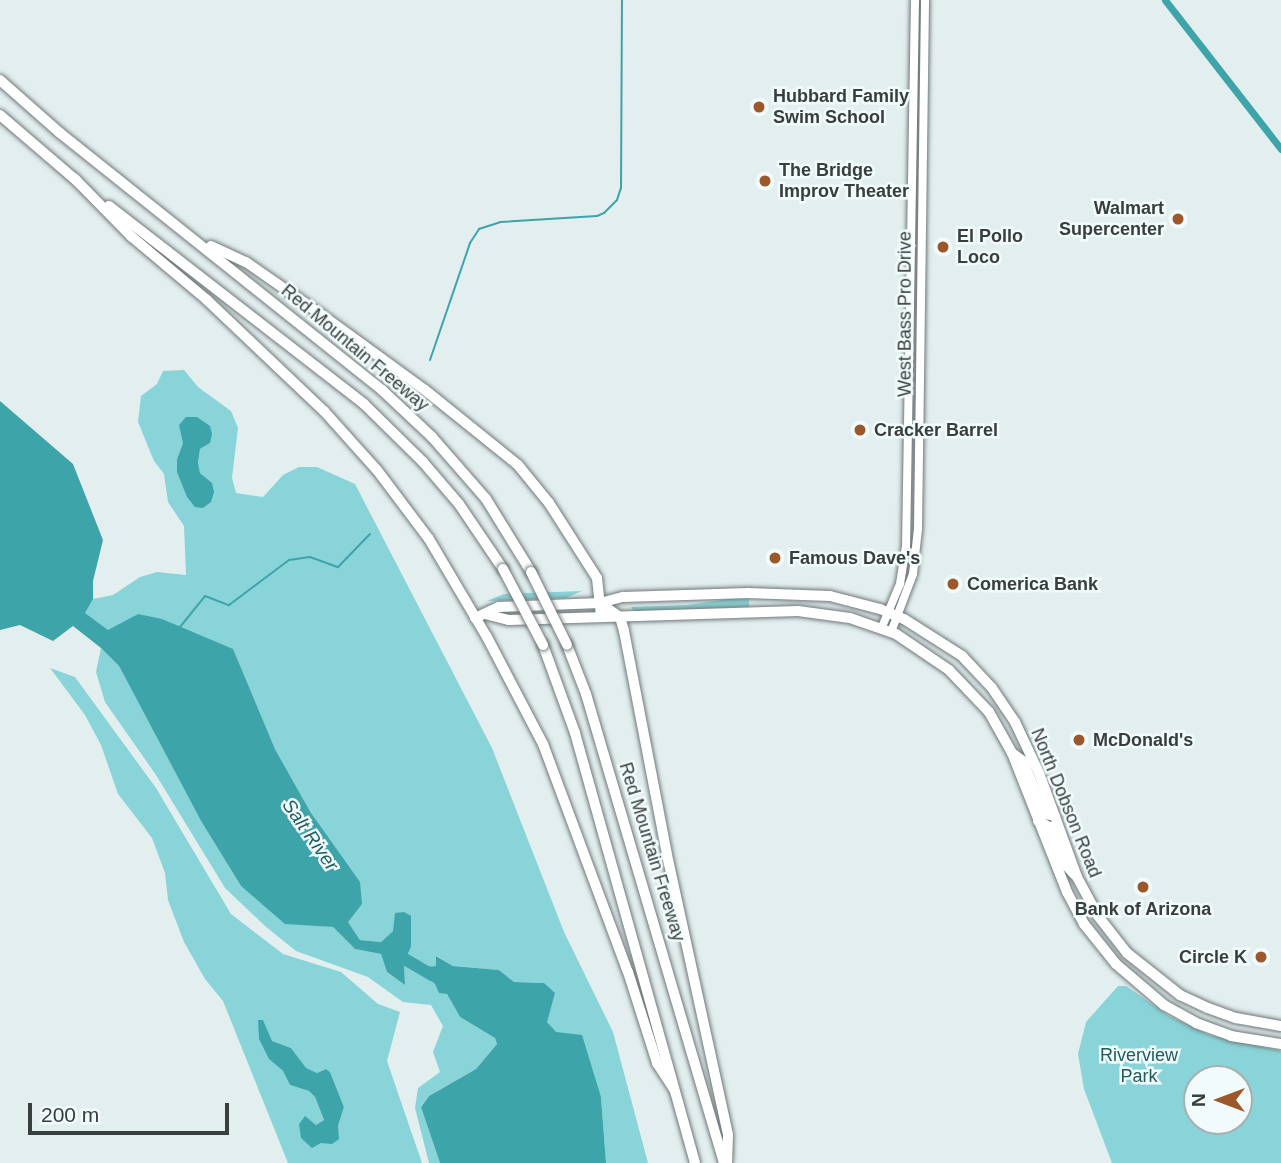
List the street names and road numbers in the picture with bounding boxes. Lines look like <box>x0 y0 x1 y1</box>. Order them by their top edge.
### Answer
street label: West Bass Pro Drive <box>894 231 916 397</box>
street label: Red Mountain Freeway <box>277 280 433 416</box>
street label: North Dobson Road <box>1026 725 1106 881</box>
street label: Red Mountain Freeway <box>614 760 690 944</box>

